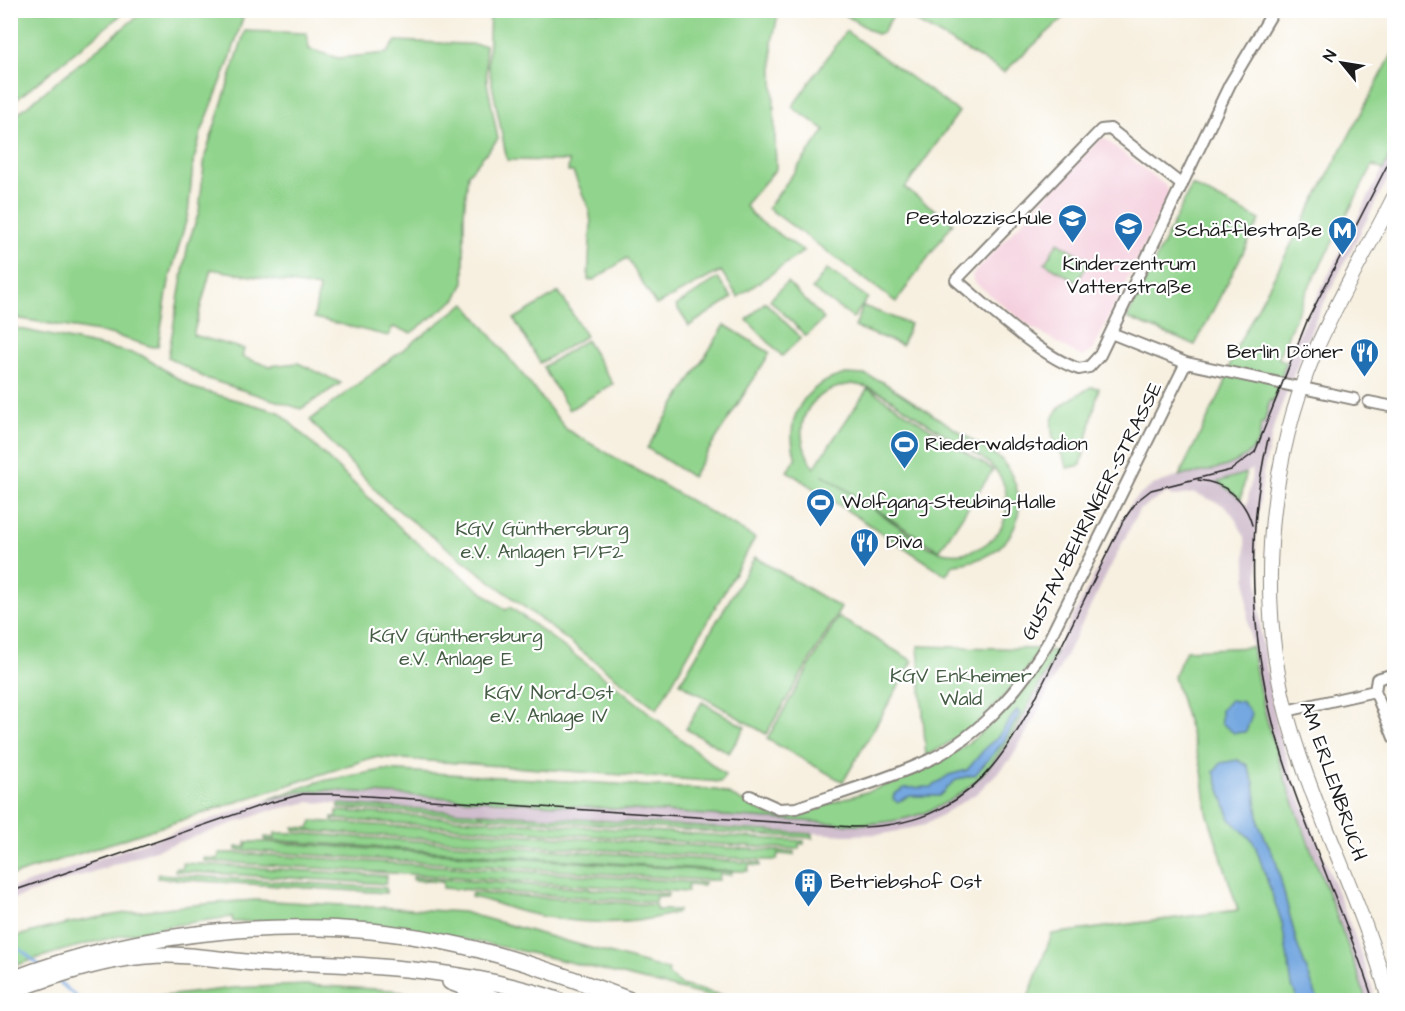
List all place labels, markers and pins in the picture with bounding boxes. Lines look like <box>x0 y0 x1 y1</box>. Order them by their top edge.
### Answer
school or university icon: Pestalozzischule <box>1057 202 1089 244</box>
place label: Pestalozzischule <box>906 204 1052 232</box>
school or university icon: Kinderzentrum Vatterstraße <box>1113 210 1145 252</box>
metro station icon: Schäfflestraße <box>1327 214 1359 256</box>
place label: Schäfflestraße <box>1174 216 1322 244</box>
place label: Kinderzentrum Vatterstraße <box>1063 250 1196 301</box>
restaurant icon: Berlin Döner <box>1348 336 1380 378</box>
place label: Berlin Döner <box>1227 338 1343 366</box>
sports icon: Riederwaldstadion <box>888 428 920 470</box>
place label: Riederwaldstadion <box>925 430 1088 458</box>
sports icon: Wolfgang-Steubing-Halle <box>805 486 837 528</box>
place label: Wolfgang-Steubing-Halle <box>842 488 1056 517</box>
restaurant icon: Diva <box>849 526 881 568</box>
place label: Diva <box>886 528 923 556</box>
building icon: Betriebshof Ost <box>793 866 825 908</box>
place label: Betriebshof Ost <box>830 868 982 896</box>

